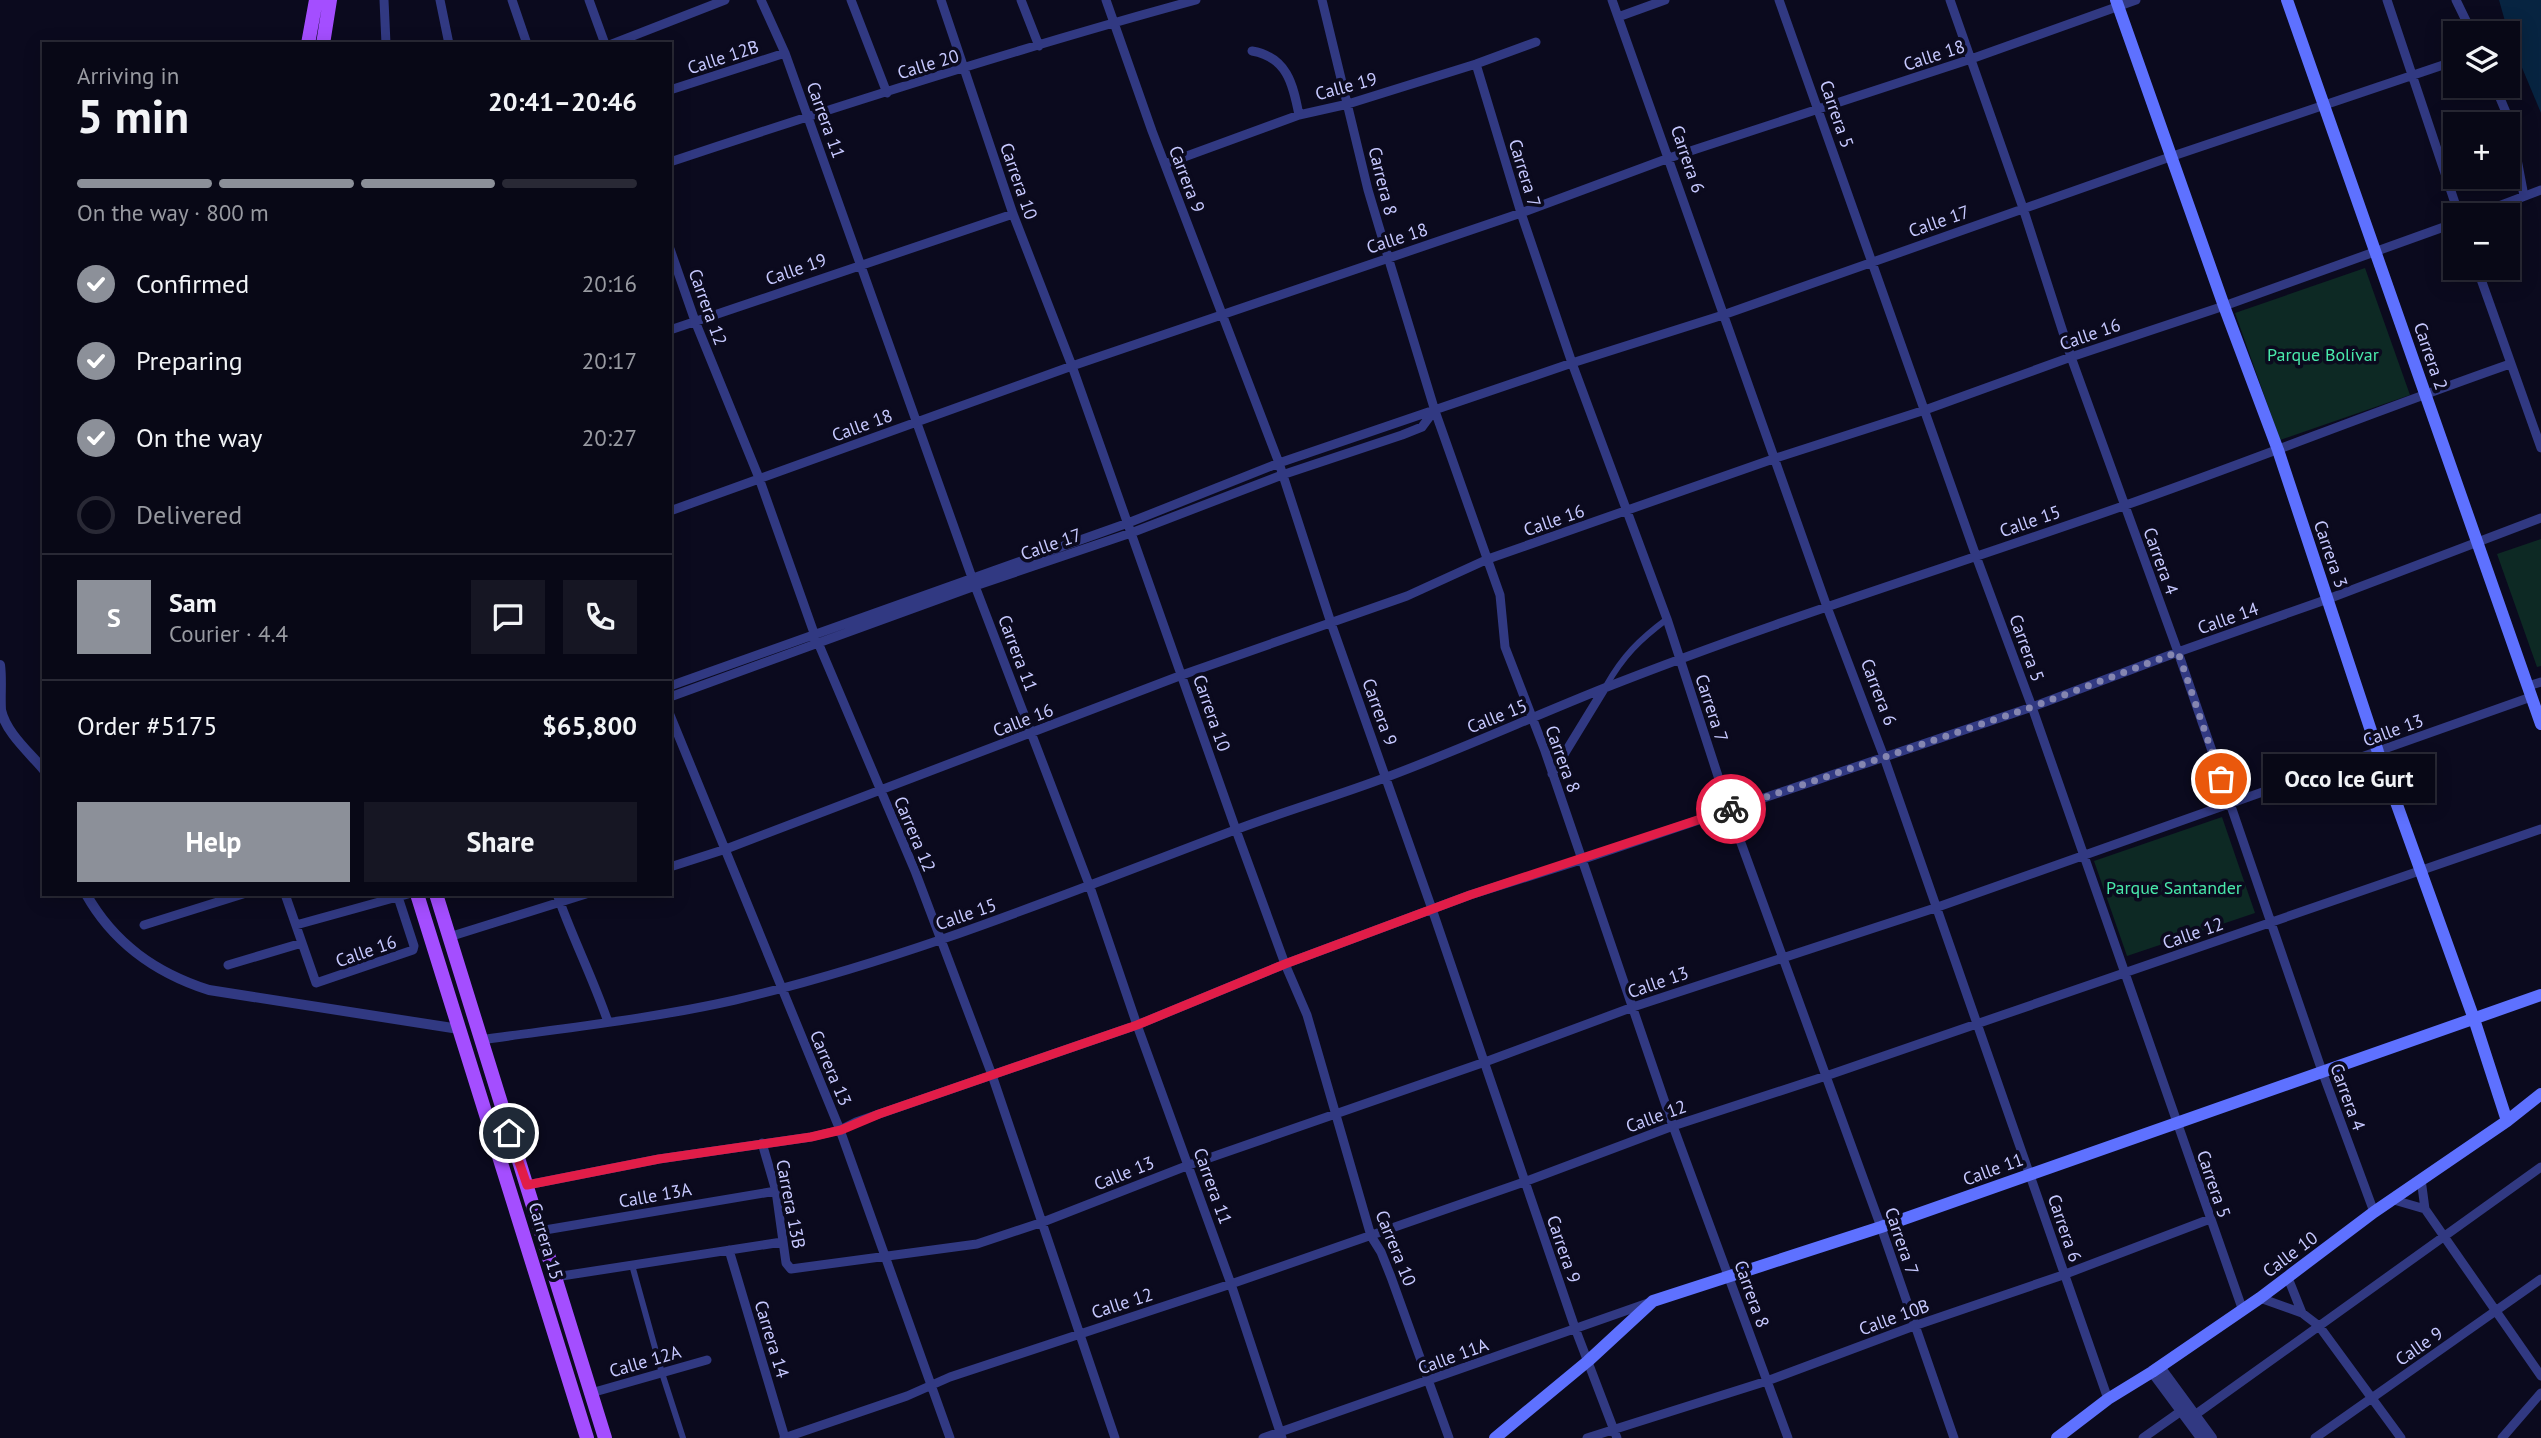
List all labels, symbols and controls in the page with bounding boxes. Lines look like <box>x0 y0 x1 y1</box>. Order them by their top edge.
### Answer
map controls <box>2443 21 2520 280</box>
button: layers <box>2443 21 2520 98</box>
street label: Calle 18 <box>1900 34 1968 76</box>
street label: Calle 12B <box>684 35 762 79</box>
street label: Calle 20 <box>895 44 962 84</box>
text: Arriving in <box>77 61 179 90</box>
street label: Calle 19 <box>1313 67 1379 105</box>
street label: Carrera 5 <box>1815 77 1859 151</box>
street label: Carrera 11 <box>802 79 850 161</box>
text: 20:41–20:46 <box>488 85 637 118</box>
text: 5 min <box>77 86 189 146</box>
button: + <box>2443 112 2520 189</box>
street label: Carrera 6 <box>1666 122 1710 196</box>
street label: Carrera 7 <box>1504 136 1546 210</box>
street label: Carrera 10 <box>995 140 1043 223</box>
street label: Carrera 9 <box>1164 142 1210 216</box>
street label: Carrera 8 <box>1363 144 1403 218</box>
text: On the way · 800 m <box>77 198 269 227</box>
street label: Calle 17 <box>1905 200 1973 242</box>
button: − <box>2443 203 2520 280</box>
street label: Calle 18 <box>1363 217 1431 259</box>
street label: Calle 19 <box>762 248 830 290</box>
icon: check <box>77 265 115 303</box>
street label: Carrera 12 <box>684 266 732 348</box>
text: Confirmed <box>136 267 249 300</box>
text: 20:16 <box>582 269 637 298</box>
street label: Calle 16 <box>2056 313 2124 355</box>
street label: Carrera 2 <box>2409 319 2453 393</box>
icon: check <box>77 342 115 380</box>
park label: Parque Bolívar <box>2267 343 2379 366</box>
text: Preparing <box>136 344 243 377</box>
text: 20:17 <box>582 346 637 375</box>
street label: Calle 18 <box>828 403 896 447</box>
icon: check <box>77 419 115 457</box>
text: On the way <box>136 421 262 454</box>
text: 20:27 <box>582 423 637 452</box>
text: Delivered <box>136 498 242 531</box>
street label: Calle 16 <box>1520 499 1588 541</box>
street label: Calle 15 <box>1996 500 2064 542</box>
street label: Carrera 3 <box>2309 517 2353 591</box>
street label: Calle 17 <box>1017 523 1085 565</box>
street label: Carrera 4 <box>2138 524 2184 598</box>
button: chat <box>471 580 545 654</box>
button: phone <box>563 580 637 654</box>
text: Sam <box>169 586 217 619</box>
street label: Calle 14 <box>2194 597 2262 639</box>
text: S <box>107 601 121 634</box>
street label: Carrera 5 <box>2004 611 2050 685</box>
street label: Carrera 11 <box>993 612 1043 694</box>
text: Courier · 4.4 <box>169 619 288 648</box>
street label: Carrera 6 <box>1856 655 1902 729</box>
street label: Carrera 7 <box>1690 671 1734 745</box>
street label: Carrera 10 <box>1188 672 1236 755</box>
street label: Carrera 9 <box>1357 675 1403 749</box>
street label: Calle 15 <box>1463 694 1531 738</box>
street label: Calle 16 <box>989 698 1057 742</box>
street label: Calle 13 <box>2359 708 2427 752</box>
text: Order #5175 <box>77 709 217 742</box>
text: $65,800 <box>542 709 637 742</box>
street label: Carrera 8 <box>1540 722 1586 796</box>
pin <box>2191 749 2251 809</box>
callout: Occo Ice Gurt <box>2263 754 2434 804</box>
icon: bag <box>2202 760 2240 798</box>
text: Occo Ice Gurt <box>2284 764 2414 793</box>
courier <box>1696 774 1766 844</box>
icon: bike <box>1712 790 1750 828</box>
street label: Carrera 12 <box>889 793 941 875</box>
button: Help <box>77 802 350 882</box>
button: Share <box>364 802 637 882</box>
park label: Parque Santander <box>2106 876 2242 899</box>
street label: Calle 15 <box>932 893 1000 935</box>
street label: Calle 12 <box>2159 912 2227 954</box>
street label: Calle 16 <box>332 930 400 972</box>
street label: Calle 13 <box>1624 961 1692 1003</box>
street label: Carrera 13 <box>805 1027 857 1109</box>
street label: Carrera 4 <box>2325 1060 2371 1134</box>
street label: Calle 12 <box>1622 1094 1690 1138</box>
pin <box>479 1103 539 1163</box>
icon: home <box>490 1114 528 1152</box>
street label: Carrera 11 <box>1189 1145 1237 1227</box>
street label: Calle 11 <box>1959 1147 2027 1191</box>
street label: Carrera 5 <box>2192 1147 2236 1221</box>
street label: Calle 13 <box>1090 1151 1158 1195</box>
street label: Carrera 13B <box>771 1157 811 1251</box>
street label: Calle 13A <box>617 1177 694 1213</box>
street label: Carrera 6 <box>2043 1191 2087 1265</box>
street label: Carrera 15 <box>523 1199 569 1283</box>
street label: Carrera 7 <box>1880 1204 1924 1278</box>
street label: Carrera 10 <box>1370 1207 1422 1289</box>
street label: Carrera 9 <box>1542 1212 1586 1286</box>
street label: Calle 10 <box>2258 1226 2322 1282</box>
street label: Carrera 8 <box>1729 1257 1775 1331</box>
street label: Calle 12 <box>1088 1282 1156 1324</box>
street label: Calle 10B <box>1856 1294 1932 1340</box>
street label: Carrera 14 <box>749 1297 795 1381</box>
street label: Calle 9 <box>2391 1321 2447 1371</box>
street label: Calle 11A <box>1415 1332 1492 1379</box>
street label: Calle 12A <box>606 1340 684 1382</box>

